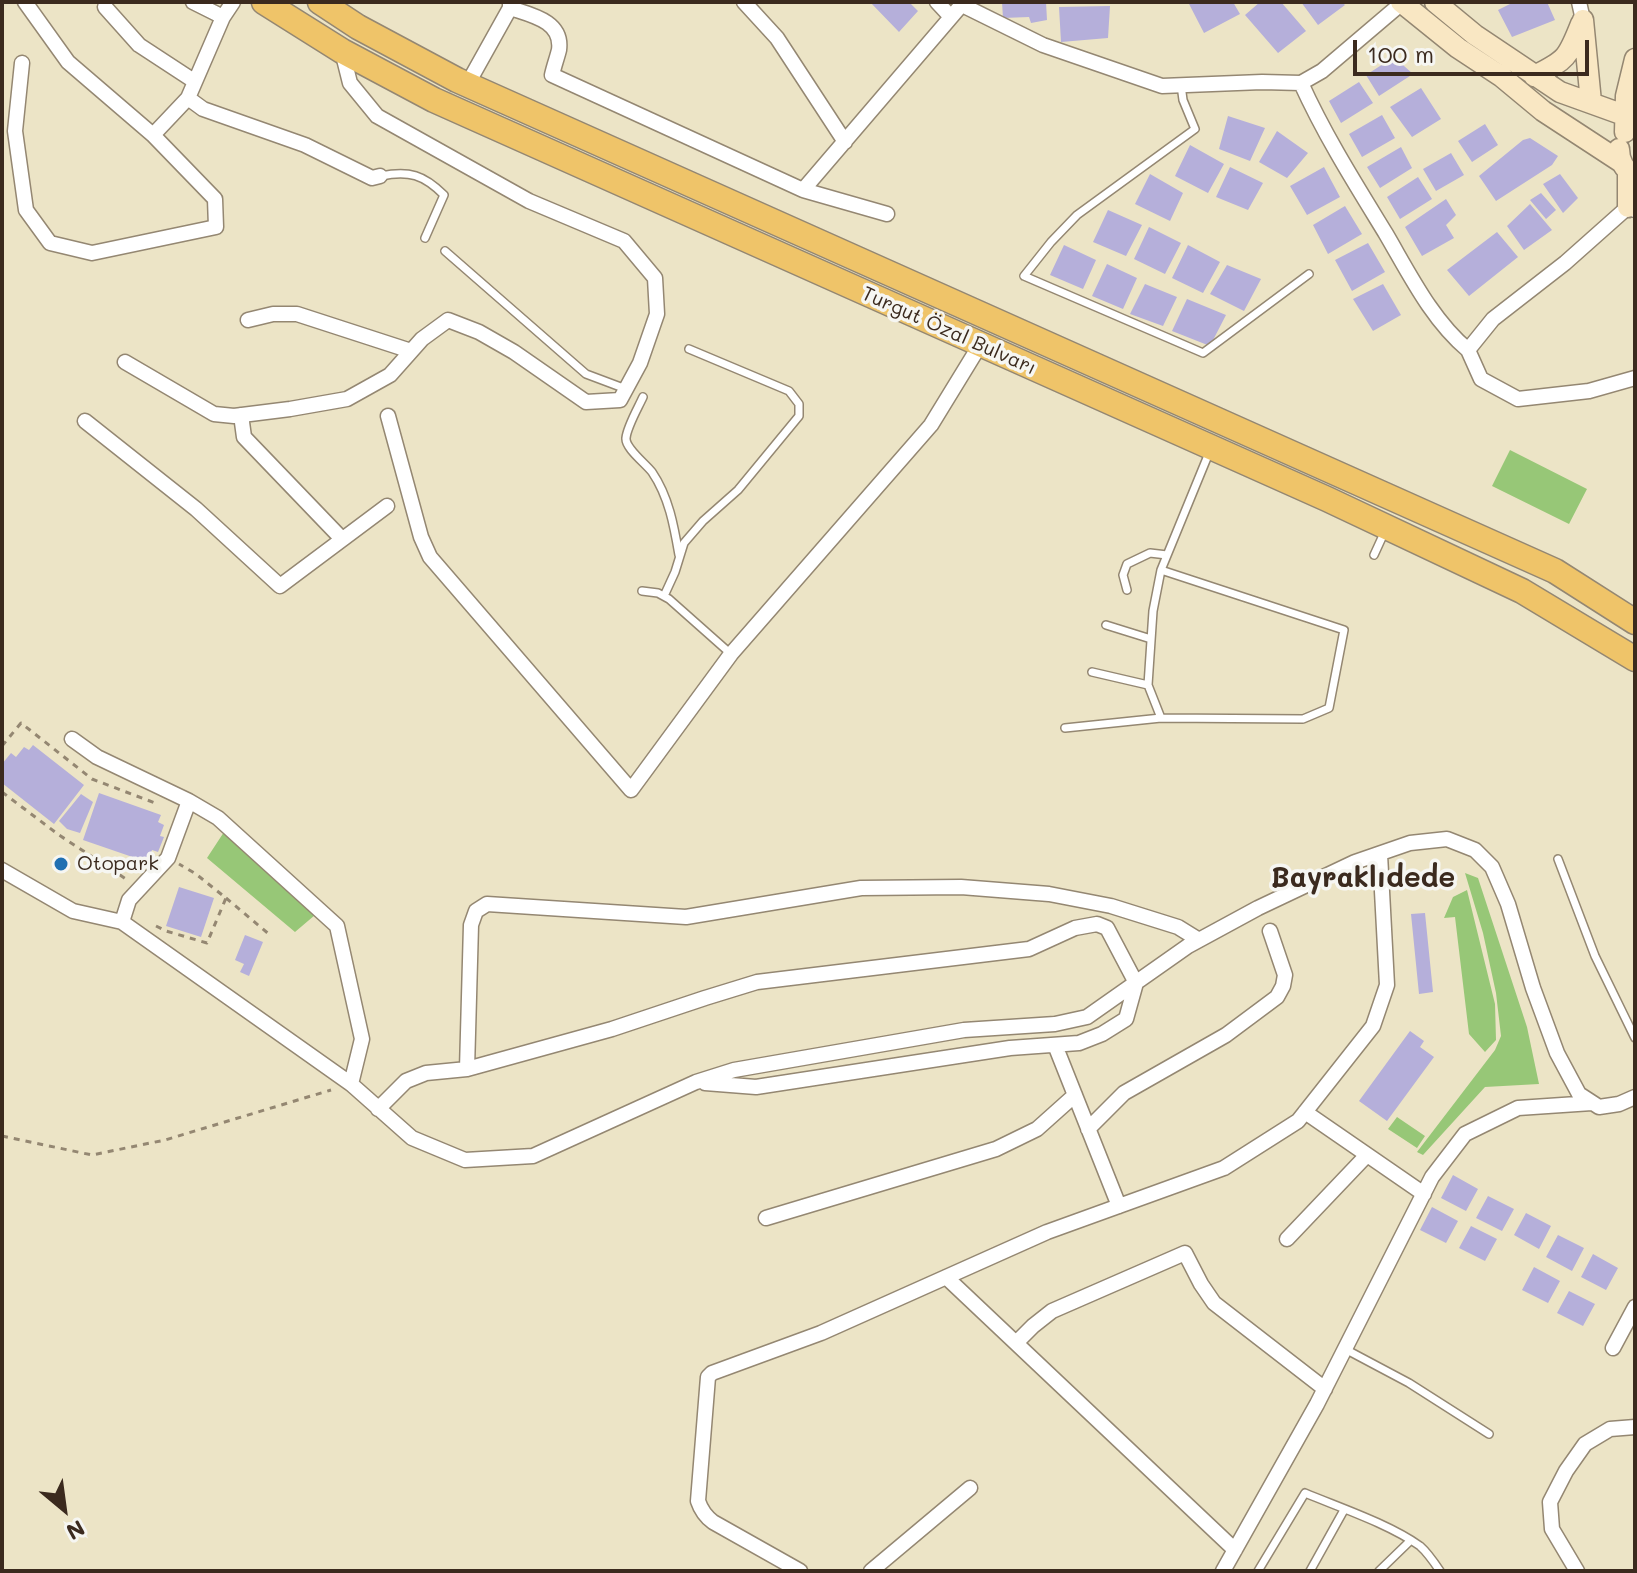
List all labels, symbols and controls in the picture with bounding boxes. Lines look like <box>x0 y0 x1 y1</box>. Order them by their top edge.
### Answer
scale bar <box>1357 24 1593 74</box>
text: 100 m <box>1367 38 1434 69</box>
street label: Turgut Özal Bulvarı <box>858 282 1040 380</box>
place label: Otopark <box>77 852 159 876</box>
marker: Otopark <box>52 855 70 873</box>
district label: Bayraklıdede <box>1271 861 1455 895</box>
north arrow <box>24 1469 104 1549</box>
text: N <box>62 1514 90 1547</box>

